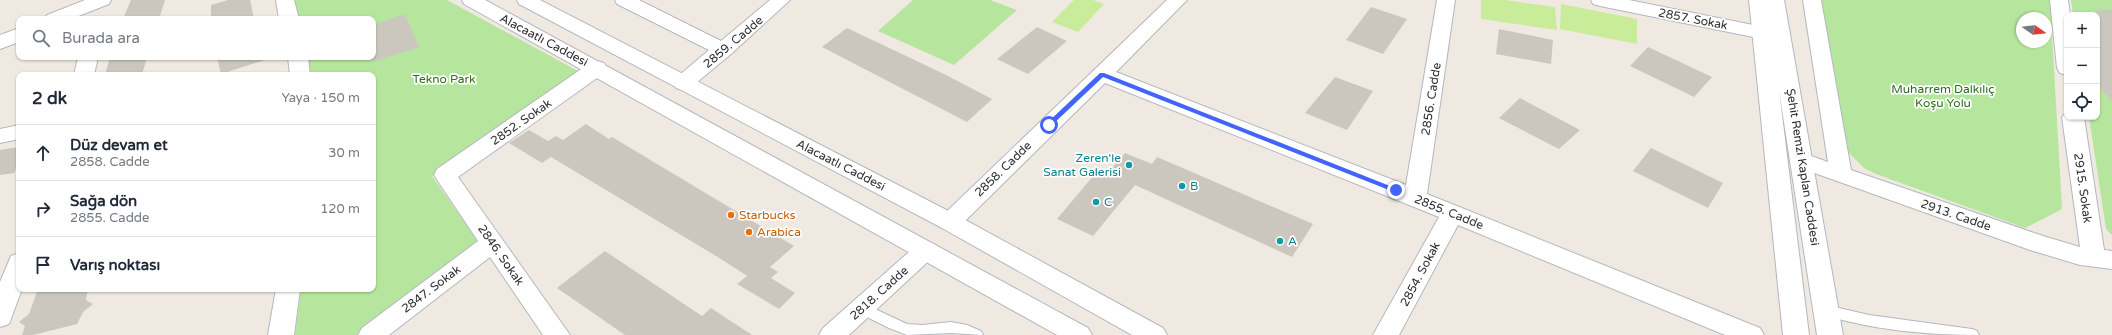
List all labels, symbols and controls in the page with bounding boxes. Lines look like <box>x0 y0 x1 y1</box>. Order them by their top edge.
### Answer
street label: 2857. Sokak <box>1657 5 1729 33</box>
street label: Alacaatlı Caddesi <box>498 11 590 69</box>
north arrow <box>2016 12 2052 48</box>
map controls <box>2064 12 2100 120</box>
button: + <box>2064 12 2100 48</box>
street label: 2859. Cadde <box>700 13 766 71</box>
search box <box>16 16 376 60</box>
icon: search <box>30 27 52 49</box>
text: Burada ara <box>62 29 140 47</box>
button: − <box>2064 48 2100 84</box>
street label: 2856. Cadde <box>1418 61 1444 136</box>
park label: Tekno Park <box>412 72 476 86</box>
park label: Muharrem Dalkılıç Koşu Yolu <box>1891 82 1995 110</box>
button: locate <box>2064 84 2100 120</box>
street label: Şehit Remzi Kaplan Caddesi <box>1784 87 1822 247</box>
text: 2 dk <box>32 88 67 109</box>
text: Yaya · 150 m <box>281 90 360 106</box>
street label: 2852. Sokak <box>488 96 554 148</box>
route start <box>1040 116 1058 134</box>
text: Düz devam et <box>70 136 168 154</box>
street label: Alacaatlı Caddesi <box>794 137 888 193</box>
street label: 2858. Cadde <box>972 138 1034 200</box>
icon: ahead <box>32 142 54 164</box>
text: 30 m <box>328 145 360 161</box>
place label: Zeren'le Sanat Galerisi <box>1043 151 1121 179</box>
street label: 2915. Sokak <box>2071 152 2095 224</box>
text: 2858. Cadde <box>70 154 150 170</box>
marker: Zeren'le Sanat Galerisi <box>1124 160 1134 170</box>
place label: B <box>1190 179 1198 193</box>
marker: B <box>1177 181 1187 191</box>
route end <box>1387 181 1405 199</box>
text: Sağa dön <box>70 192 137 210</box>
street label: 2855. Cadde <box>1412 192 1486 232</box>
place label: C <box>1104 195 1112 209</box>
street label: 2913. Cadde <box>1919 196 1993 234</box>
marker: C <box>1091 197 1101 207</box>
icon: right <box>32 198 54 220</box>
text: 120 m <box>320 201 360 217</box>
place label: Starbucks <box>739 208 796 222</box>
text: 2855. Cadde <box>70 210 149 226</box>
marker: Starbucks <box>726 210 736 220</box>
street label: 2846. Sokak <box>475 222 527 288</box>
place label: Arabica <box>757 225 801 239</box>
marker: Arabica <box>744 227 754 237</box>
place label: A <box>1288 234 1297 248</box>
marker: A <box>1275 236 1285 246</box>
street label: 2854. Sokak <box>1397 239 1443 309</box>
icon: arrive <box>32 254 54 276</box>
text: Varış noktası <box>70 256 160 274</box>
street label: 2847. Sokak <box>399 262 464 316</box>
street label: 2818. Cadde <box>847 263 911 323</box>

